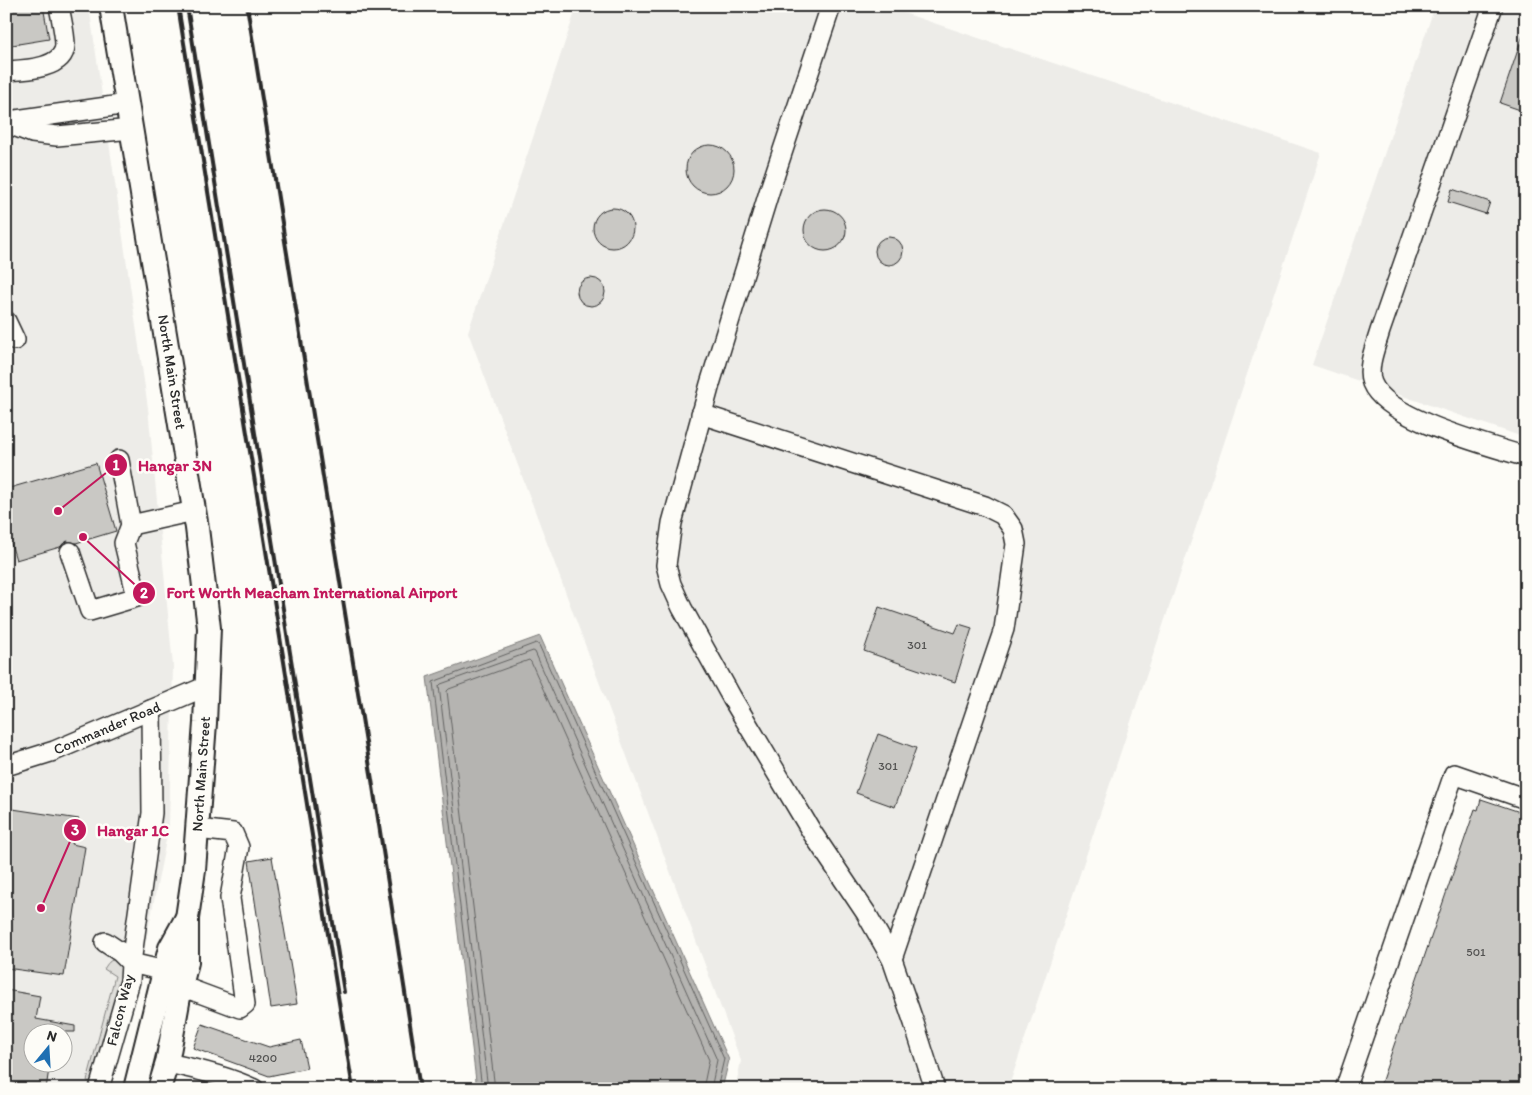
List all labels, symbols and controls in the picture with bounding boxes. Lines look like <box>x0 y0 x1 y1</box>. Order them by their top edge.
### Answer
street label: North Main Street <box>154 313 190 431</box>
callout: Hangar 3N <box>104 450 222 481</box>
text: 1 <box>113 456 120 474</box>
text: Hangar 3N <box>138 456 212 476</box>
callout: Fort Worth Meacham International Airport <box>131 577 467 608</box>
text: Fort Worth Meacham International Airport <box>166 583 458 603</box>
text: 2 <box>140 584 148 602</box>
house number: 301 <box>907 638 927 652</box>
street label: Commander Road <box>51 697 163 759</box>
street label: North Main Street <box>188 715 214 832</box>
house number: 301 <box>878 759 898 773</box>
callout: Hangar 1C <box>62 815 179 846</box>
text: 3 <box>71 821 79 839</box>
text: Hangar 1C <box>97 821 170 841</box>
house number: 501 <box>1466 945 1486 959</box>
street label: Falcon Way <box>102 972 138 1048</box>
north arrow <box>22 1022 72 1072</box>
text: N <box>45 1027 59 1046</box>
house number: 4200 <box>249 1051 277 1065</box>

